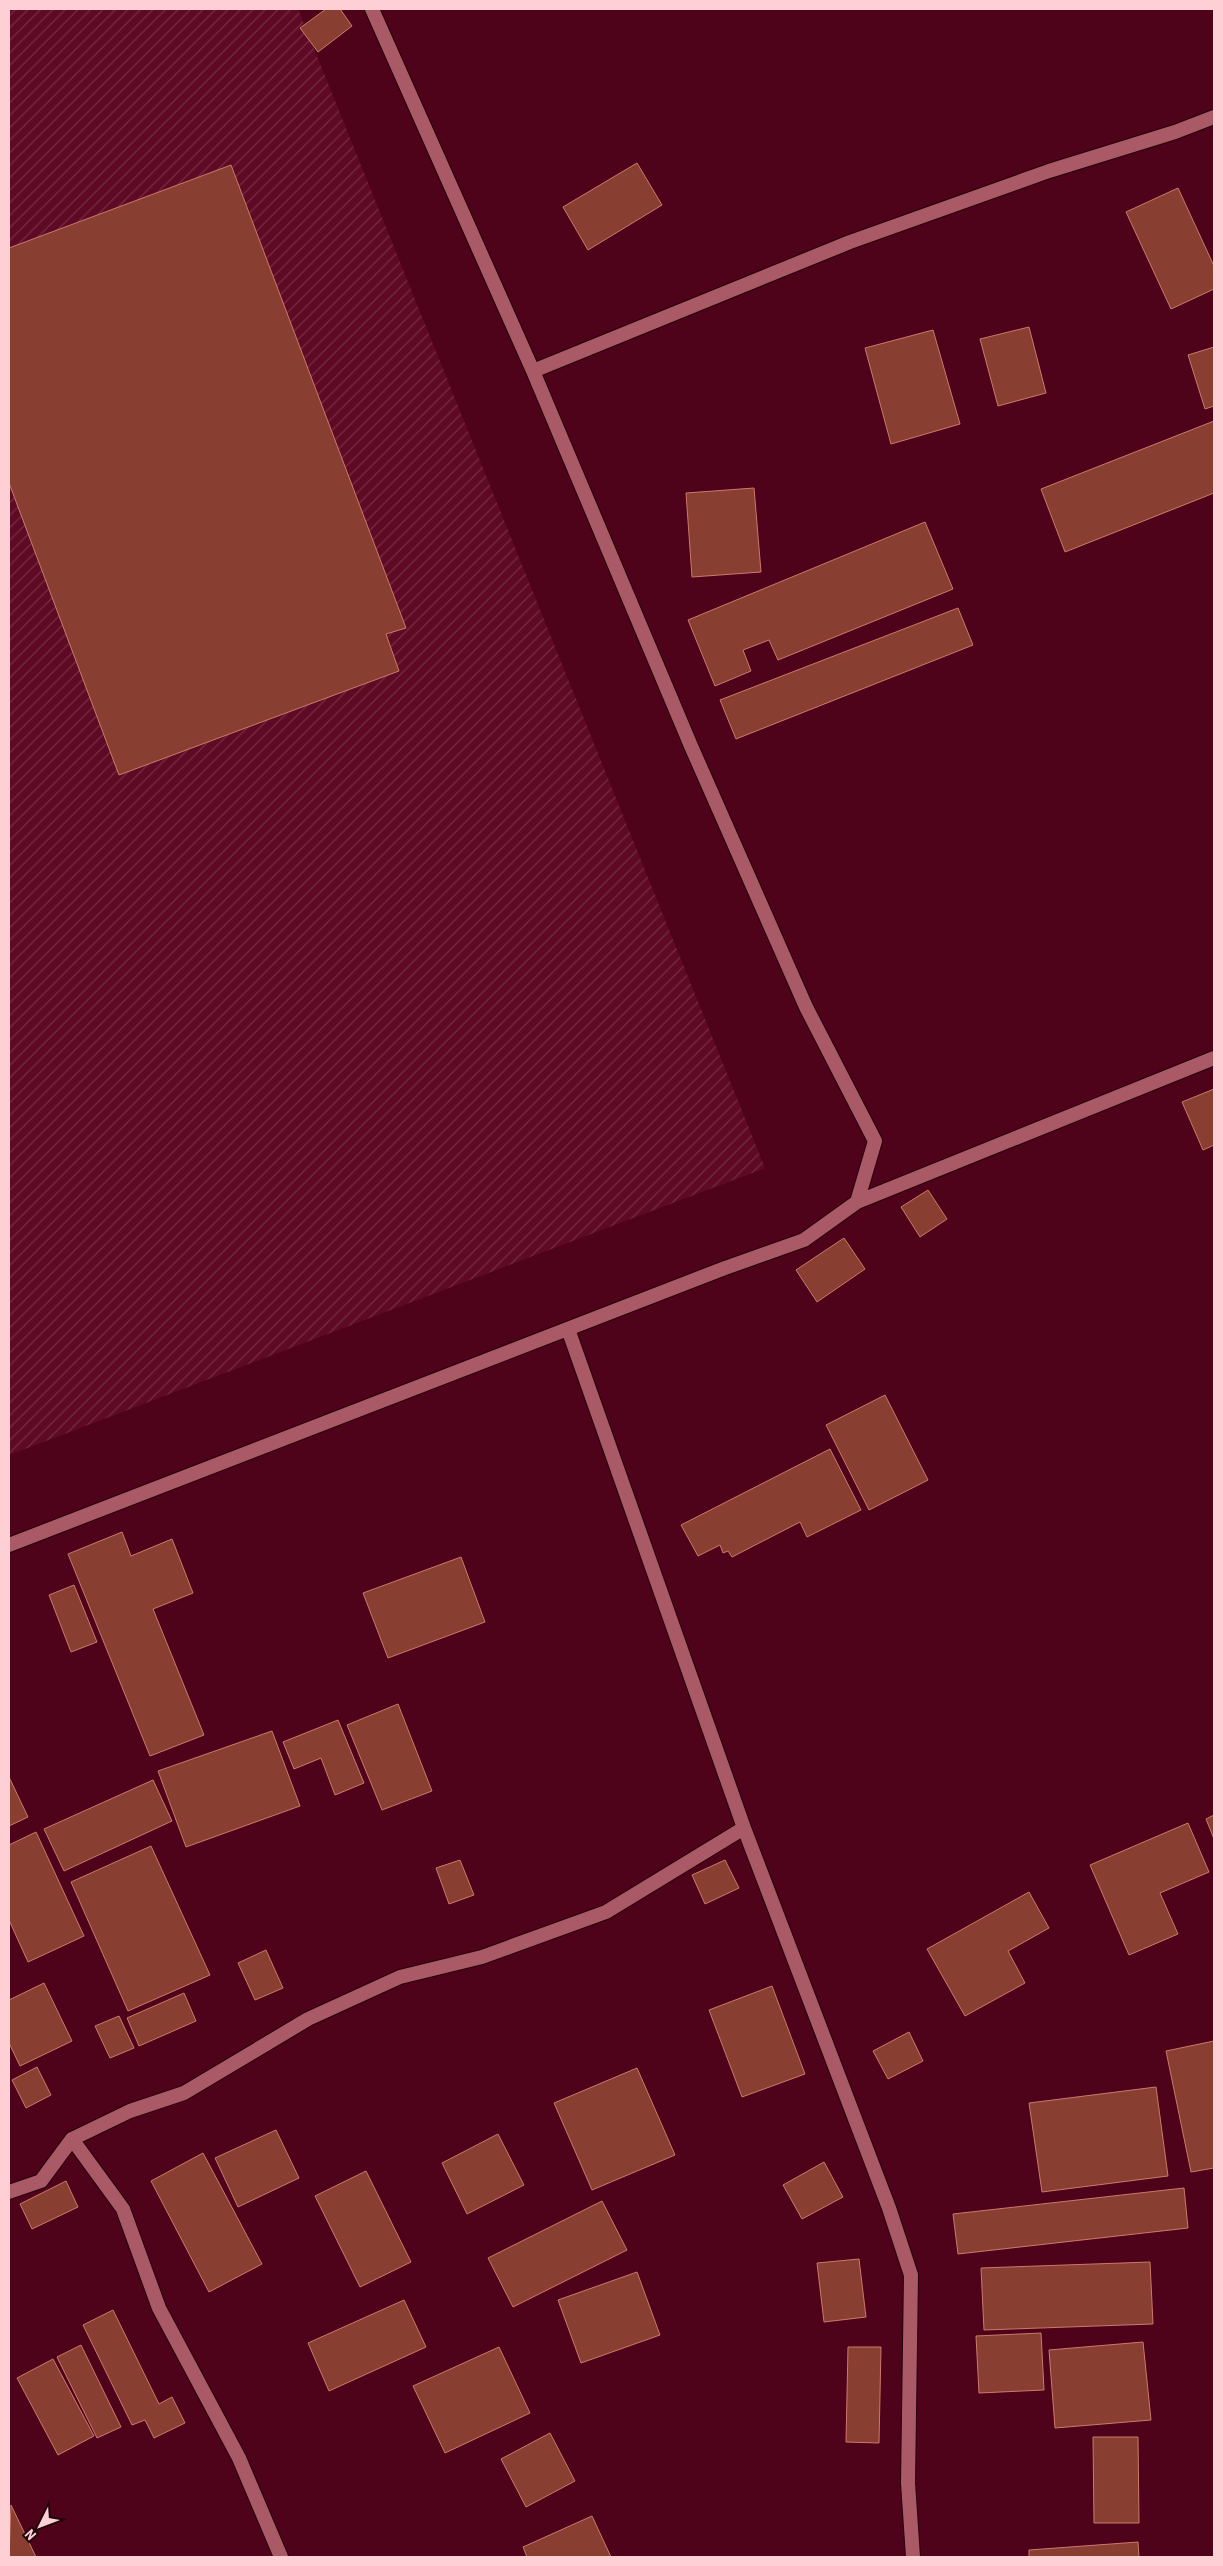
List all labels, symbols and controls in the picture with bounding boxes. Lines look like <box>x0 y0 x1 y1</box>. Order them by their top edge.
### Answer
north arrow <box>15 2501 65 2551</box>
text: N <box>22 2526 39 2543</box>

